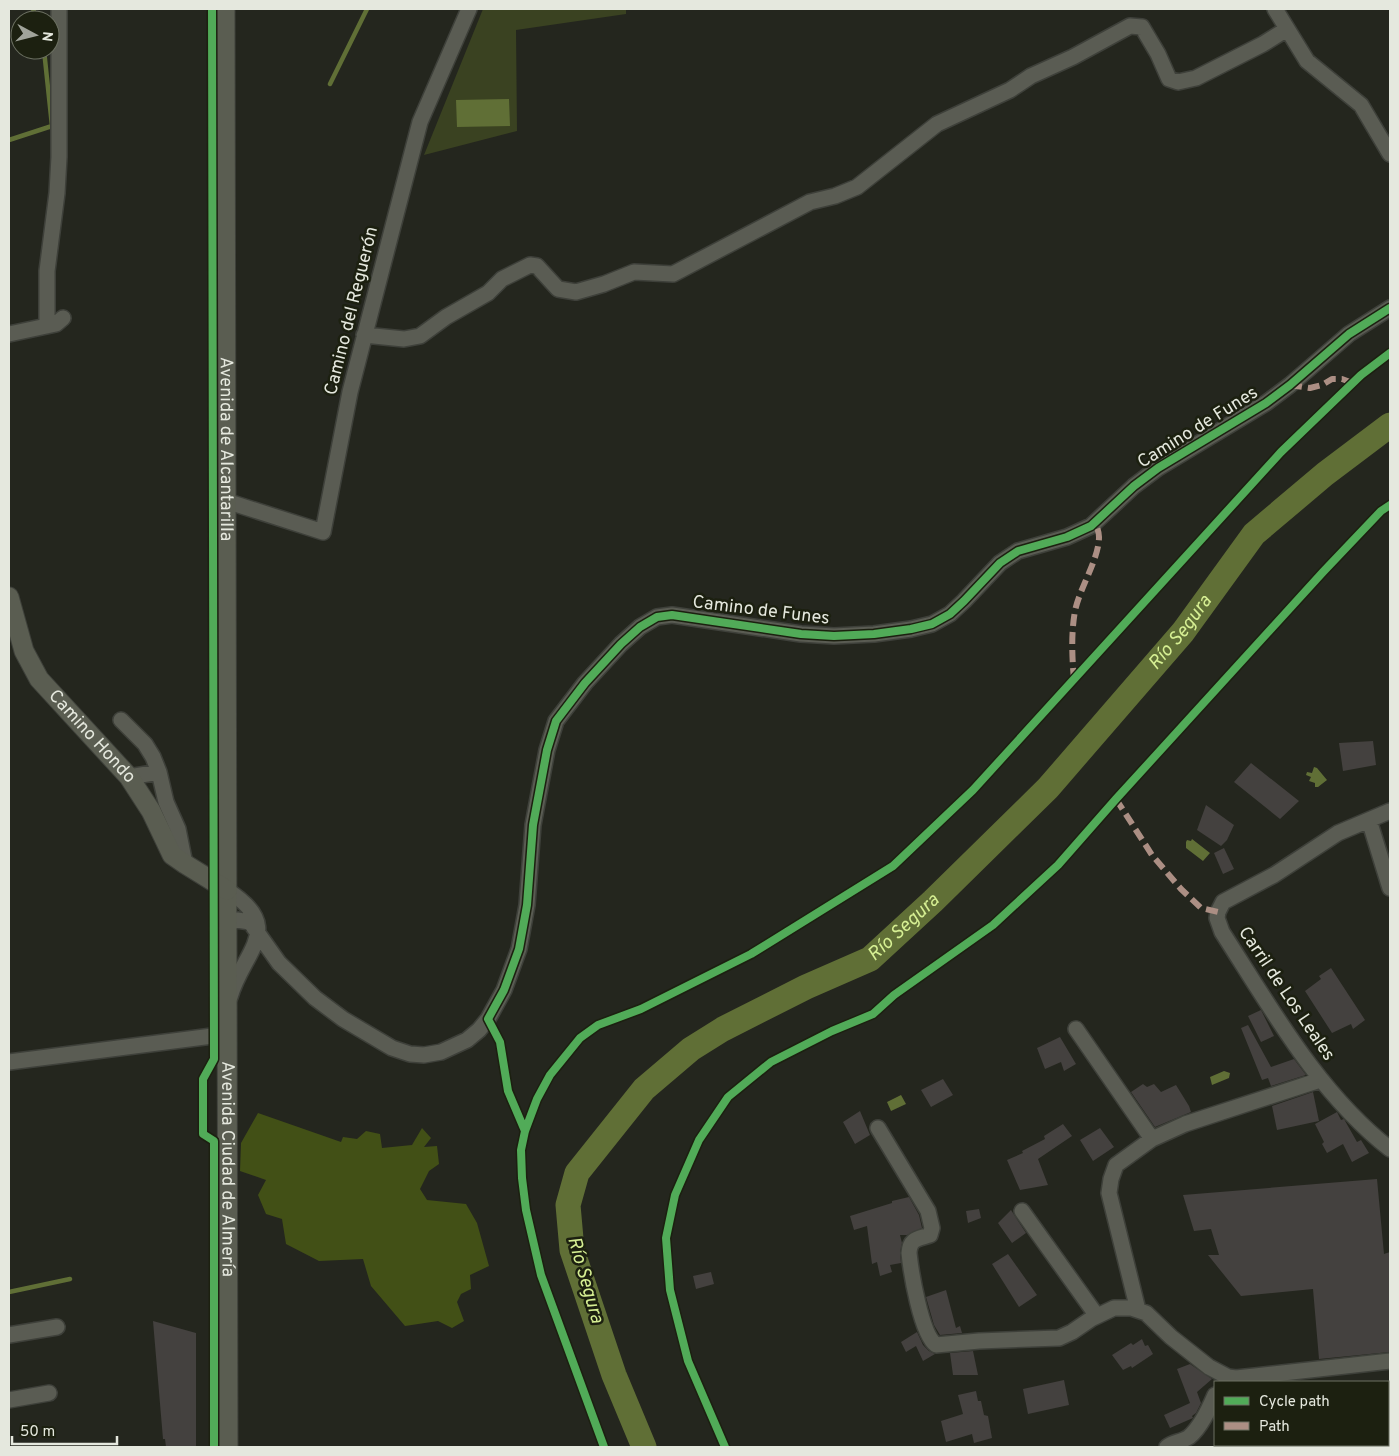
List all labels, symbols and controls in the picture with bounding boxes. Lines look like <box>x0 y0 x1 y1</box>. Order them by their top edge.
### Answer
north arrow <box>10 10 60 60</box>
text: N <box>37 30 55 42</box>
street label: Camino del Reguerón <box>320 224 384 398</box>
street label: Avenida de Alcantarilla <box>214 357 238 541</box>
street label: Camino de Funes <box>1133 382 1263 474</box>
street label: Camino de Funes <box>691 591 831 631</box>
water label: Río Segura <box>1143 591 1218 675</box>
street label: Camino Hondo <box>43 685 141 788</box>
water label: Río Segura <box>863 889 945 967</box>
street label: Carril de Los Leales <box>1233 922 1339 1066</box>
street label: Avenida Ciudad de Almería <box>216 1061 239 1277</box>
water label: Río Segura <box>561 1234 609 1326</box>
legend <box>1214 1381 1389 1446</box>
text: Cycle path <box>1259 1393 1330 1412</box>
scale bar <box>12 1414 118 1446</box>
text: Path <box>1259 1418 1290 1437</box>
text: 50 m <box>20 1423 55 1442</box>

